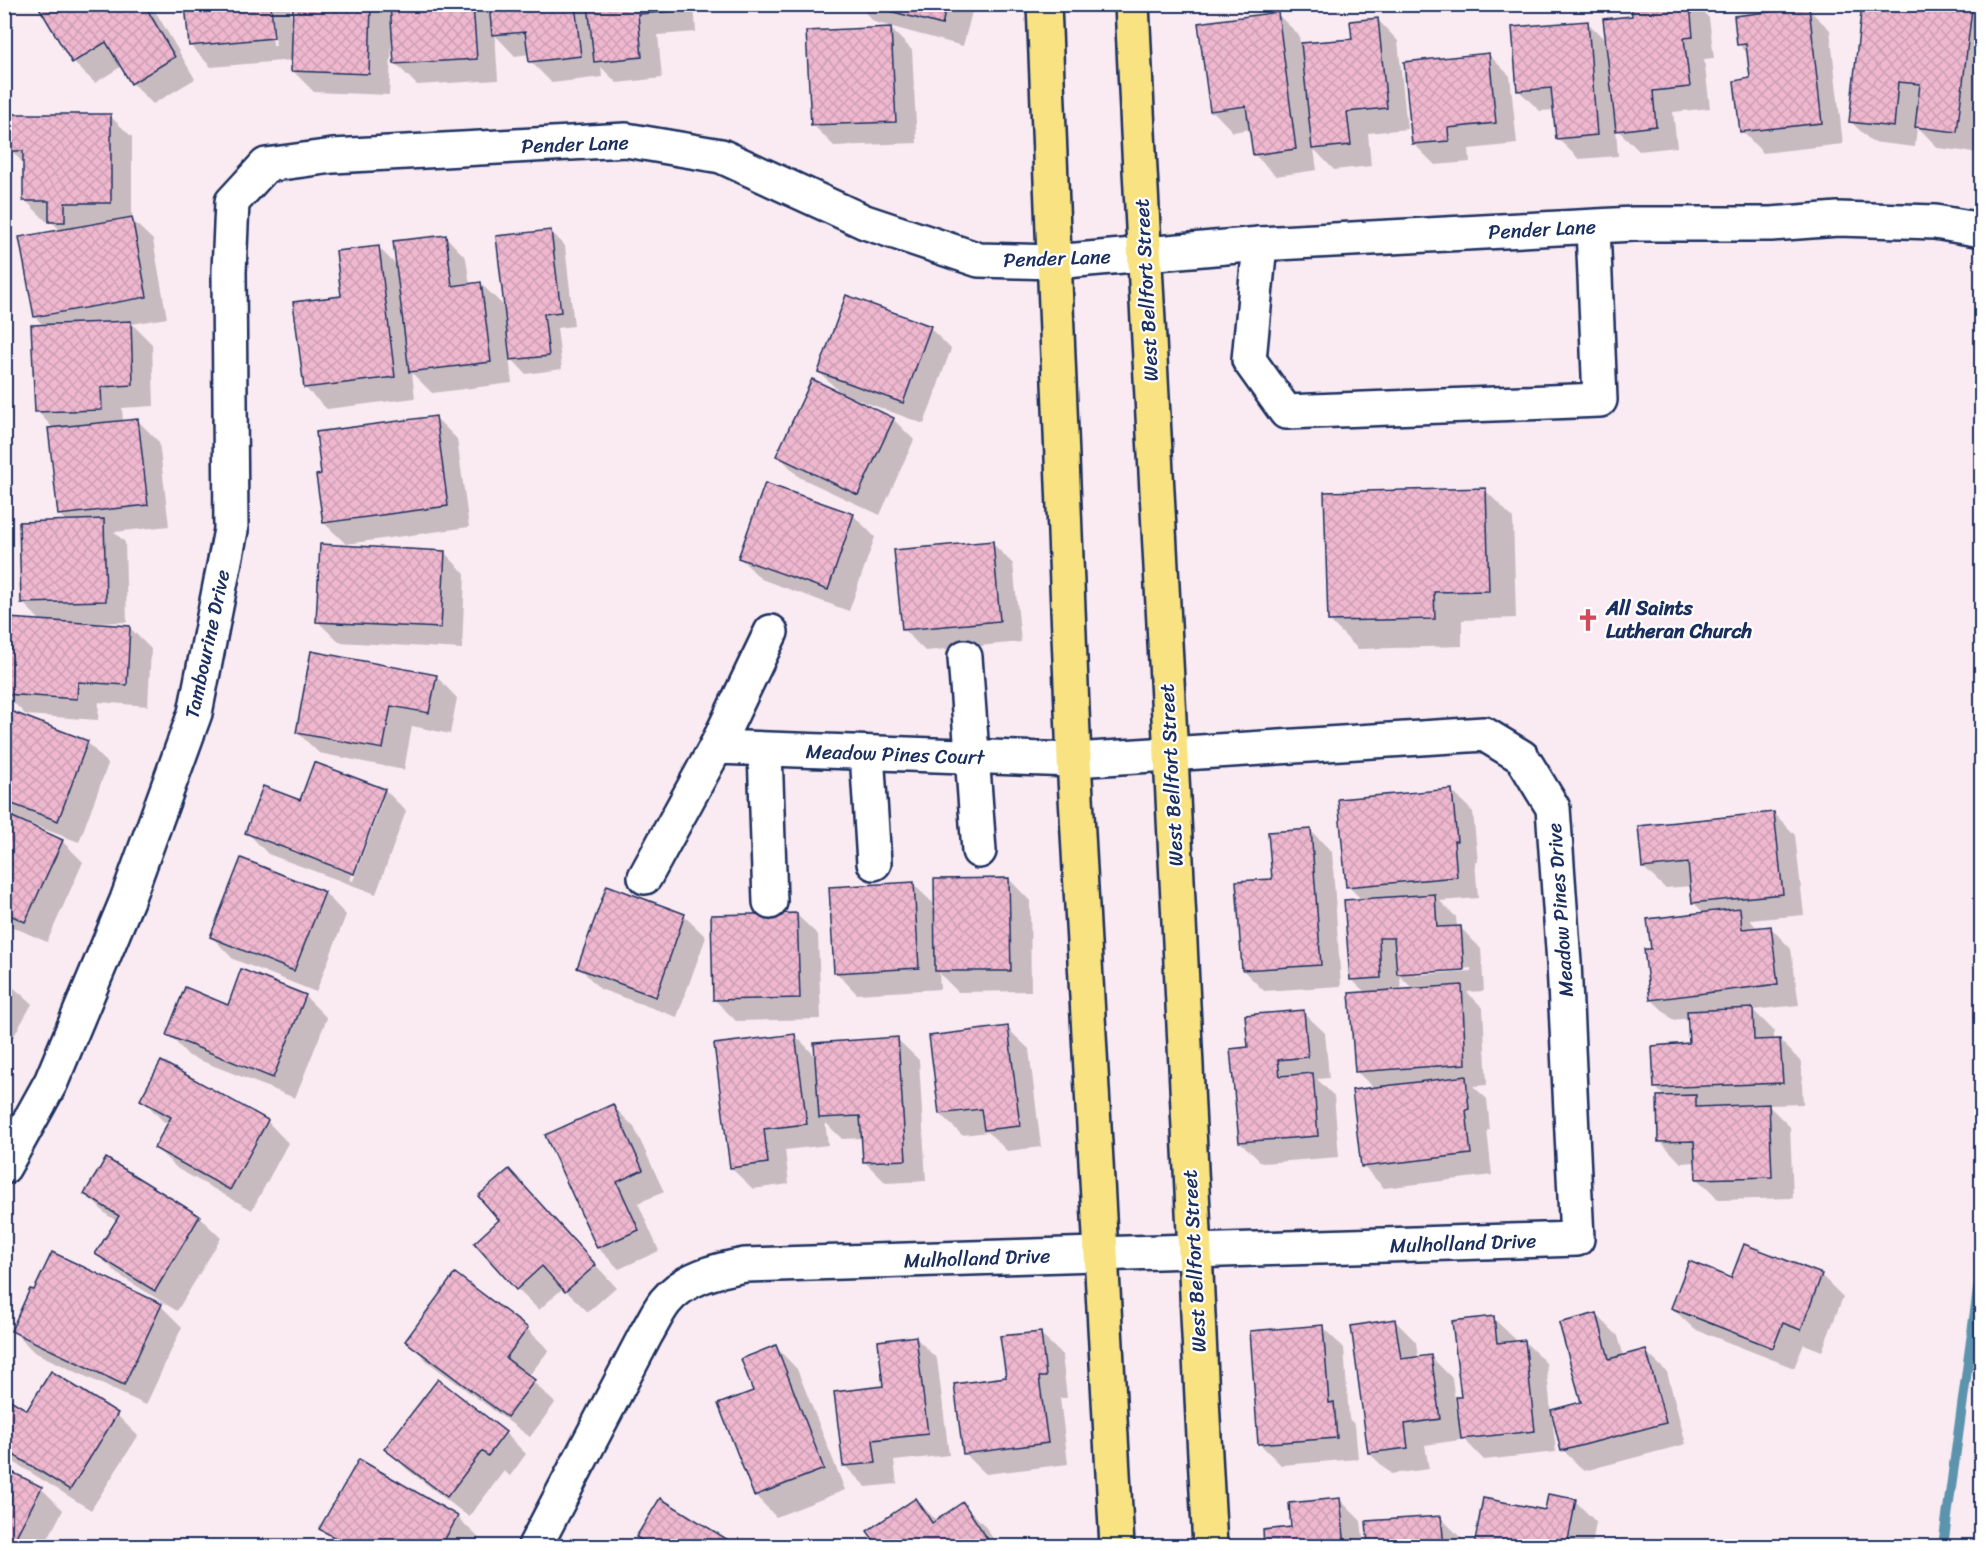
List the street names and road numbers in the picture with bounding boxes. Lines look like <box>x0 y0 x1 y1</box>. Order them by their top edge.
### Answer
street label: Pender Lane <box>521 125 629 164</box>
street label: West Bellfort Street <box>1124 198 1169 382</box>
street label: Pender Lane <box>1487 209 1597 250</box>
street label: Pender Lane <box>1003 239 1111 278</box>
street label: Tambourine Drive <box>175 566 240 722</box>
street label: West Bellfort Street <box>1149 683 1194 867</box>
street label: Meadow Pines Court <box>805 734 986 775</box>
street label: Meadow Pines Drive <box>1537 822 1584 998</box>
street label: West Bellfort Street <box>1172 1169 1217 1353</box>
street label: Mulholland Drive <box>1389 1223 1537 1264</box>
street label: Mulholland Drive <box>903 1238 1051 1279</box>

